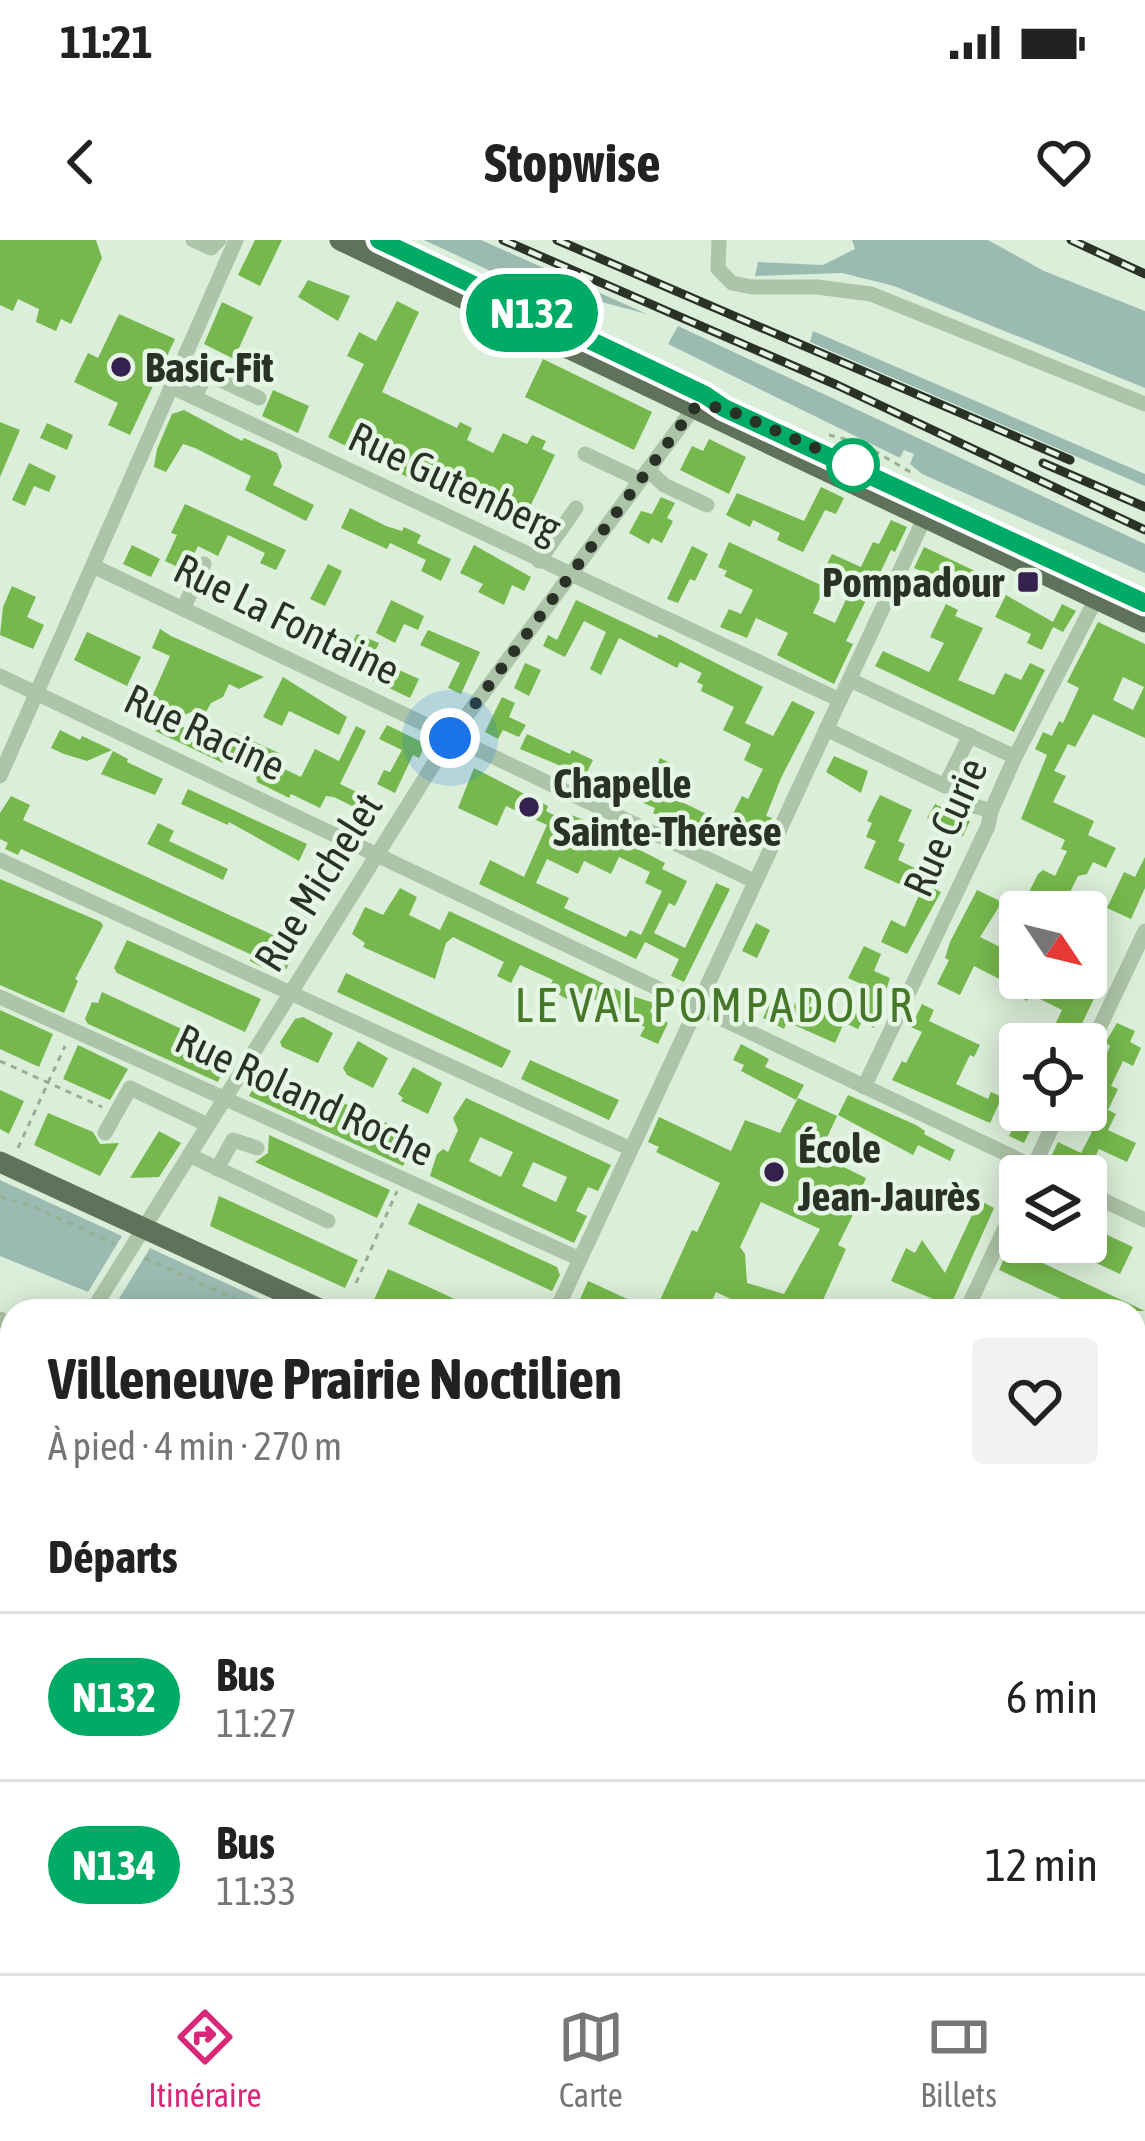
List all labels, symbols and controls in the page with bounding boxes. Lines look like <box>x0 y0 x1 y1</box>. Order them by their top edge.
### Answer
text: 11:21 <box>60 16 153 68</box>
icon: back <box>48 129 114 195</box>
icon: heart <box>1031 129 1097 195</box>
text: Stopwise <box>484 132 661 193</box>
line badge: N132 <box>448 274 616 352</box>
text: N132 <box>490 289 574 337</box>
place label: Basic-Fit <box>145 343 274 391</box>
marker: Basic-Fit <box>108 354 134 380</box>
street label: Rue Gutenberg <box>342 412 568 552</box>
unlabelled marker <box>828 440 878 490</box>
street label: Rue La Fontaine <box>167 544 407 694</box>
place label: Pompadour <box>822 558 1006 606</box>
marker: Pompadour <box>1015 569 1041 595</box>
street label: Rue Racine <box>117 674 293 790</box>
your location <box>420 708 480 768</box>
street label: Rue Curie <box>893 750 997 904</box>
place label: Chapelle Sainte-Thérèse <box>553 759 782 855</box>
street label: Rue Michelet <box>244 784 392 980</box>
marker: Chapelle Sainte-Thérèse <box>516 794 542 820</box>
north arrow <box>999 891 1107 999</box>
map controls <box>999 891 1107 1263</box>
district label: LE VAL POMPADOUR <box>515 977 915 1032</box>
street label: Rue Roland Roche <box>168 1014 442 1176</box>
button: locate <box>999 1023 1107 1131</box>
place label: École Jean-Jaurès <box>797 1124 981 1220</box>
button: layers <box>999 1155 1107 1263</box>
marker: École Jean-Jaurès <box>761 1159 787 1185</box>
button: heart <box>972 1338 1098 1464</box>
text: Villeneuve Prairie Noctilien <box>48 1346 622 1411</box>
text: À pied · 4 min · 270 m <box>48 1424 342 1468</box>
text: Départs <box>48 1531 178 1583</box>
text: Bus <box>216 1649 275 1701</box>
text: 6 min <box>1006 1671 1098 1723</box>
text: N132 <box>72 1673 156 1721</box>
text: 11:27 <box>216 1701 296 1745</box>
text: Bus <box>216 1817 275 1869</box>
text: 12 min <box>985 1839 1098 1891</box>
text: N134 <box>72 1841 156 1889</box>
text: 11:33 <box>216 1869 296 1913</box>
tab: Itinéraire <box>148 2004 261 2114</box>
tab: Carte <box>558 2004 624 2114</box>
tab: Billets <box>920 2004 997 2114</box>

